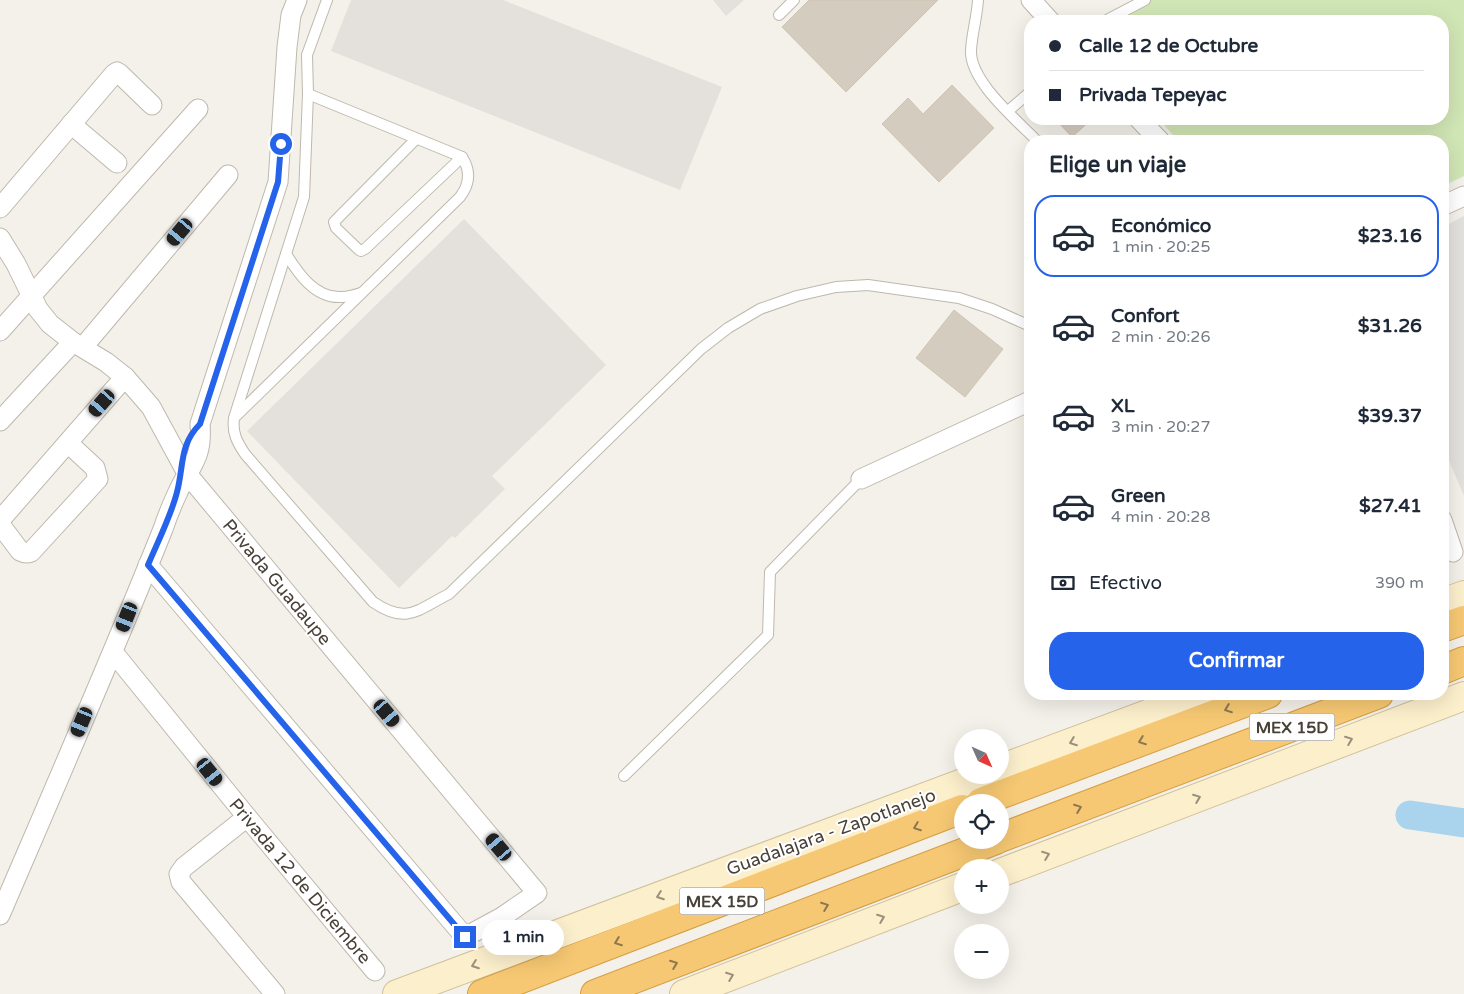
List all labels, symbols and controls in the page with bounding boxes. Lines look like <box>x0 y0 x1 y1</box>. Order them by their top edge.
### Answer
text: Calle 12 de Octubre <box>1079 35 1258 57</box>
text: Privada Tepeyac <box>1079 84 1227 106</box>
route start <box>270 133 292 155</box>
text: Elige un viaje <box>1049 152 1186 178</box>
icon: car <box>1051 214 1096 259</box>
text: Económico <box>1111 215 1211 237</box>
car <box>164 216 195 248</box>
text: $23.16 <box>1358 225 1422 247</box>
text: 1 min · 20:25 <box>1111 237 1210 257</box>
icon: car <box>1051 304 1096 349</box>
text: Confort <box>1111 305 1180 327</box>
text: $31.26 <box>1358 315 1422 337</box>
text: 2 min · 20:26 <box>1111 327 1210 347</box>
car <box>86 387 117 419</box>
icon: car <box>1051 394 1096 439</box>
text: XL <box>1111 395 1135 417</box>
text: $39.37 <box>1358 405 1422 427</box>
text: 3 min · 20:27 <box>1111 417 1210 437</box>
icon: car <box>1051 484 1096 529</box>
text: Green <box>1111 485 1165 507</box>
text: $27.41 <box>1359 495 1422 517</box>
text: 4 min · 20:28 <box>1111 507 1210 527</box>
street label: Privada Guadaupe <box>218 515 336 649</box>
icon: cash <box>1049 569 1077 597</box>
text: Efectivo <box>1089 572 1162 594</box>
text: 390 m <box>1375 573 1424 593</box>
car <box>114 600 139 634</box>
button: Confirmar <box>1049 632 1424 690</box>
car <box>371 697 402 729</box>
one-way arrow <box>1224 703 1233 713</box>
car <box>69 705 94 739</box>
road number: MEX 15D <box>1250 714 1334 740</box>
north arrow <box>954 729 1009 784</box>
map controls <box>954 729 1009 979</box>
one-way arrow <box>1138 735 1147 746</box>
one-way arrow <box>1069 736 1078 746</box>
one-way arrow <box>1345 736 1353 746</box>
car <box>194 756 225 788</box>
street label: Guadalajara - Zapotlanejo <box>723 784 939 880</box>
street label: Privada 12 de Diciembre <box>224 794 376 968</box>
button: locate <box>954 794 1009 849</box>
one-way arrow <box>1193 794 1201 804</box>
one-way arrow <box>1073 804 1082 814</box>
one-way arrow <box>913 821 922 831</box>
car <box>483 831 514 863</box>
one-way arrow <box>1041 851 1049 861</box>
button: + <box>954 859 1009 914</box>
road number: MEX 15D <box>680 888 764 914</box>
one-way arrow <box>656 890 665 900</box>
one-way arrow <box>820 901 829 912</box>
one-way arrow <box>876 914 885 924</box>
callout: 1 min <box>482 920 565 954</box>
button: − <box>954 924 1009 979</box>
route end <box>454 926 476 948</box>
text: 1 min <box>502 927 544 947</box>
one-way arrow <box>614 935 623 946</box>
one-way arrow <box>471 959 479 969</box>
one-way arrow <box>669 960 677 970</box>
one-way arrow <box>725 972 733 982</box>

